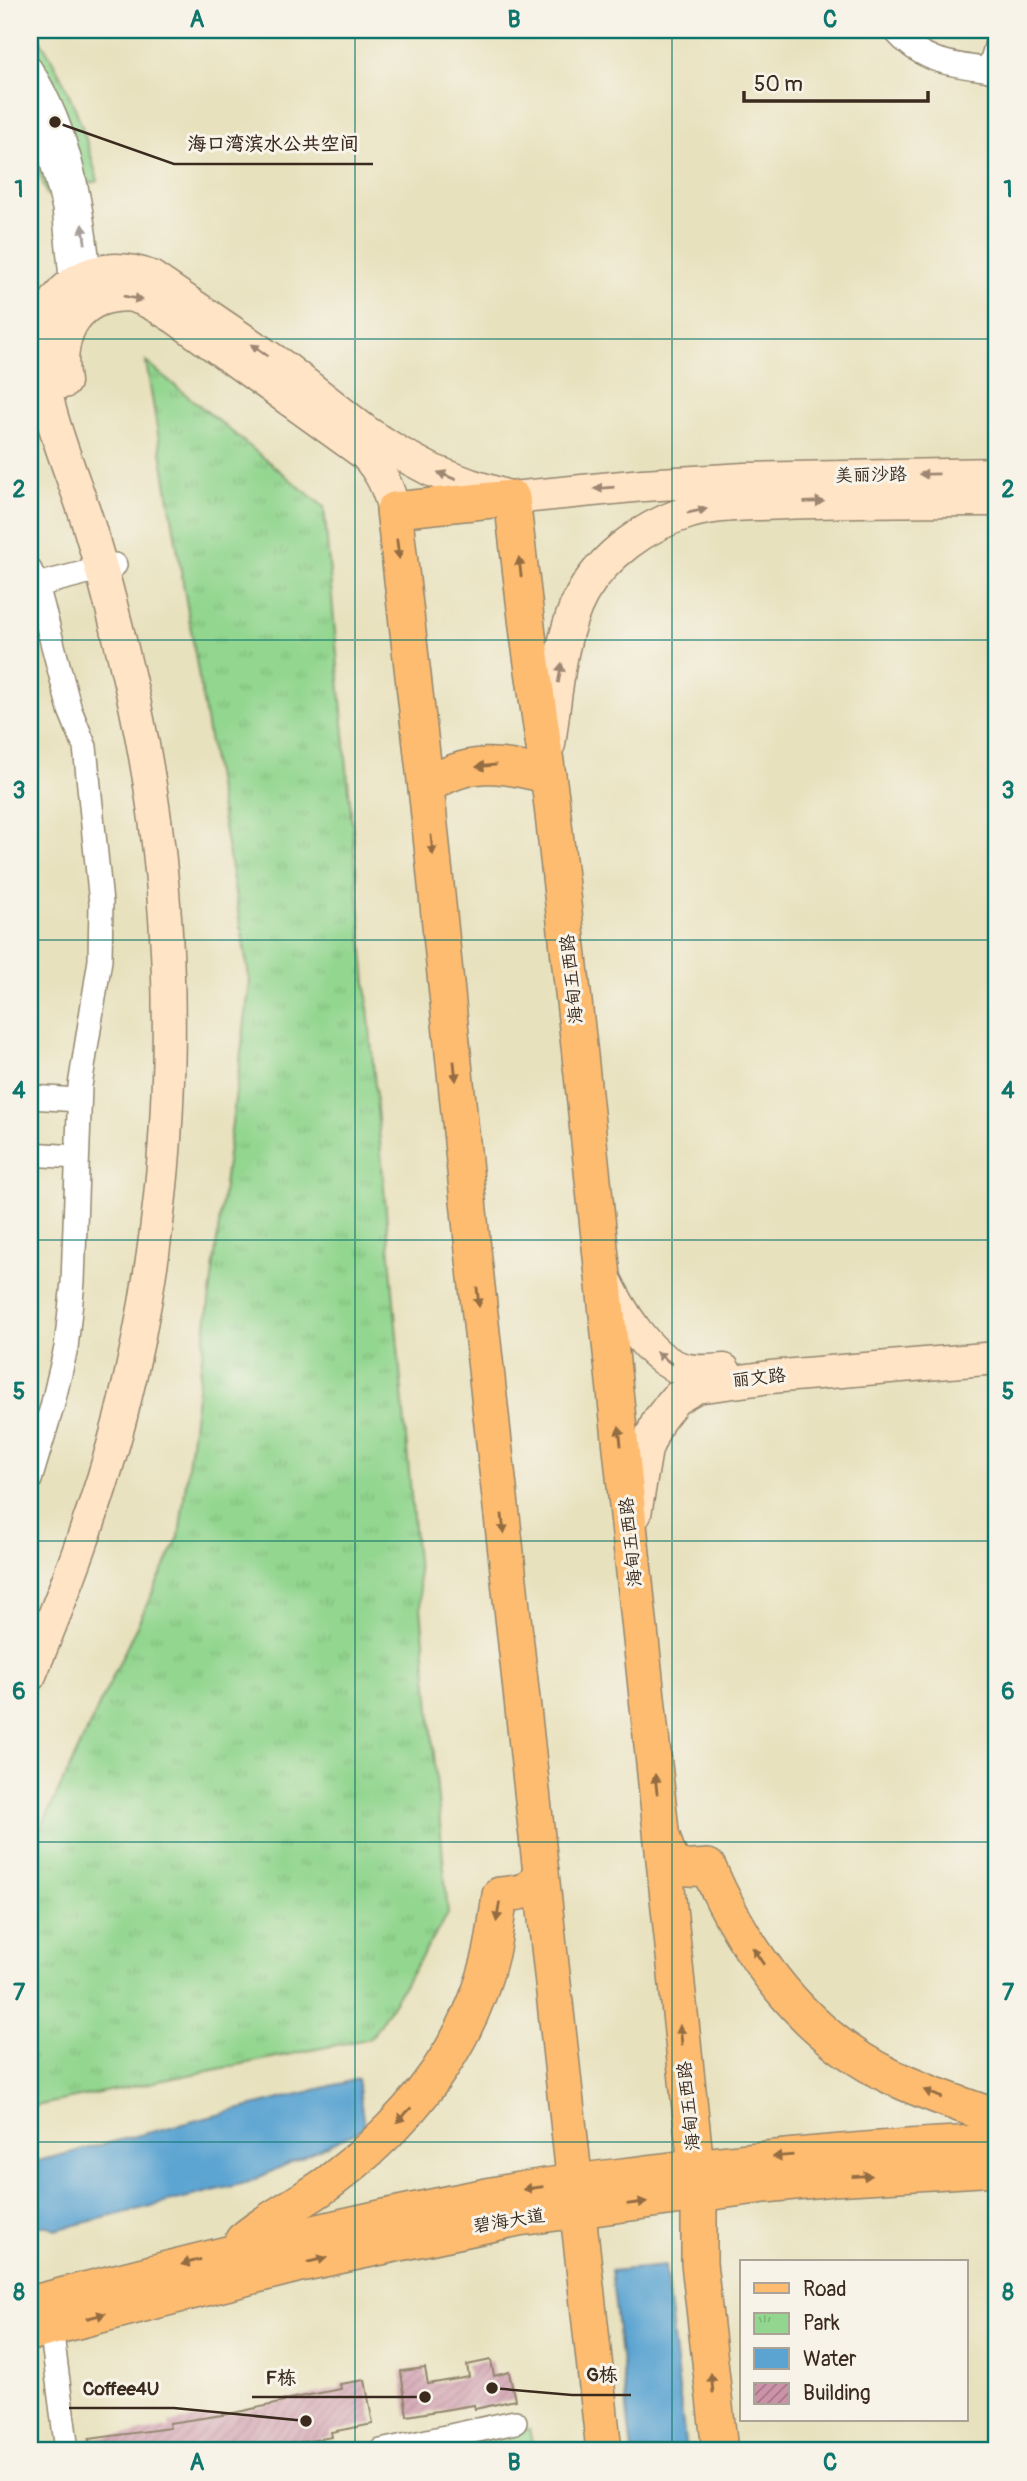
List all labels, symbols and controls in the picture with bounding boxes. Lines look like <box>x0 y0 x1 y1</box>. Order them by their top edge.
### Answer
text: A <box>190 5 205 34</box>
text: B <box>507 5 521 34</box>
text: C <box>823 5 837 34</box>
scale bar <box>744 60 927 104</box>
text: 50 m <box>754 71 803 98</box>
callout: 海口湾滨水公共空间 <box>174 124 373 164</box>
text: 海口湾滨水公共空间 <box>187 132 359 156</box>
text: 1 <box>15 175 24 204</box>
text: 1 <box>1004 175 1013 204</box>
one-way arrow <box>79 223 90 245</box>
one-way arrow <box>122 292 144 303</box>
one-way arrow <box>250 343 268 357</box>
street label: 美丽沙路 <box>835 463 907 487</box>
one-way arrow <box>918 468 940 480</box>
one-way arrow <box>436 471 457 482</box>
text: 2 <box>13 475 26 504</box>
text: 2 <box>1002 475 1015 504</box>
one-way arrow <box>592 483 614 494</box>
one-way arrow <box>804 497 826 508</box>
one-way arrow <box>686 505 708 516</box>
one-way arrow <box>393 538 404 560</box>
one-way arrow <box>514 556 525 578</box>
one-way arrow <box>555 662 566 684</box>
one-way arrow <box>474 760 496 771</box>
text: 3 <box>13 776 25 805</box>
text: 3 <box>1002 776 1014 805</box>
one-way arrow <box>427 834 438 856</box>
street label: 海甸五西路 <box>556 933 588 1025</box>
one-way arrow <box>450 1060 461 1082</box>
text: 4 <box>12 1076 26 1105</box>
text: 4 <box>1001 1076 1015 1105</box>
one-way arrow <box>473 1287 484 1309</box>
one-way arrow <box>655 1351 673 1365</box>
street label: 丽文路 <box>731 1364 787 1392</box>
text: 5 <box>13 1377 25 1406</box>
text: 5 <box>1002 1377 1014 1406</box>
one-way arrow <box>614 1425 625 1447</box>
street label: 海甸五西路 <box>615 1496 647 1588</box>
one-way arrow <box>498 1513 509 1535</box>
text: 6 <box>12 1677 26 1706</box>
text: 6 <box>1001 1677 1015 1706</box>
one-way arrow <box>651 1773 662 1795</box>
one-way arrow <box>492 1901 503 1923</box>
one-way arrow <box>751 1946 764 1966</box>
text: 7 <box>13 1978 26 2007</box>
text: 7 <box>1002 1978 1015 2007</box>
one-way arrow <box>675 2024 686 2046</box>
street label: 海甸五西路 <box>673 2060 705 2152</box>
one-way arrow <box>922 2089 943 2100</box>
one-way arrow <box>396 2107 413 2124</box>
one-way arrow <box>771 2151 793 2162</box>
one-way arrow <box>852 2170 874 2181</box>
one-way arrow <box>521 2183 543 2194</box>
one-way arrow <box>626 2198 648 2209</box>
street label: 碧海大道 <box>472 2204 546 2238</box>
one-way arrow <box>306 2255 328 2266</box>
one-way arrow <box>179 2257 201 2268</box>
legend <box>740 2260 968 2422</box>
text: Road <box>803 2276 847 2303</box>
text: 8 <box>13 2278 25 2307</box>
text: 8 <box>1002 2278 1014 2307</box>
one-way arrow <box>85 2310 107 2321</box>
text: Park <box>803 2310 840 2337</box>
text: Water <box>803 2346 857 2373</box>
callout: G栋 <box>572 2355 631 2395</box>
callout: F栋 <box>252 2357 310 2397</box>
text: G栋 <box>586 2363 618 2387</box>
text: F栋 <box>266 2366 296 2390</box>
callout: Coffee4U <box>69 2368 174 2408</box>
one-way arrow <box>707 2372 718 2394</box>
text: Coffee4U <box>83 2377 159 2401</box>
text: Building <box>803 2380 870 2407</box>
text: A <box>190 2448 205 2477</box>
text: B <box>507 2448 521 2477</box>
text: C <box>823 2448 837 2477</box>

